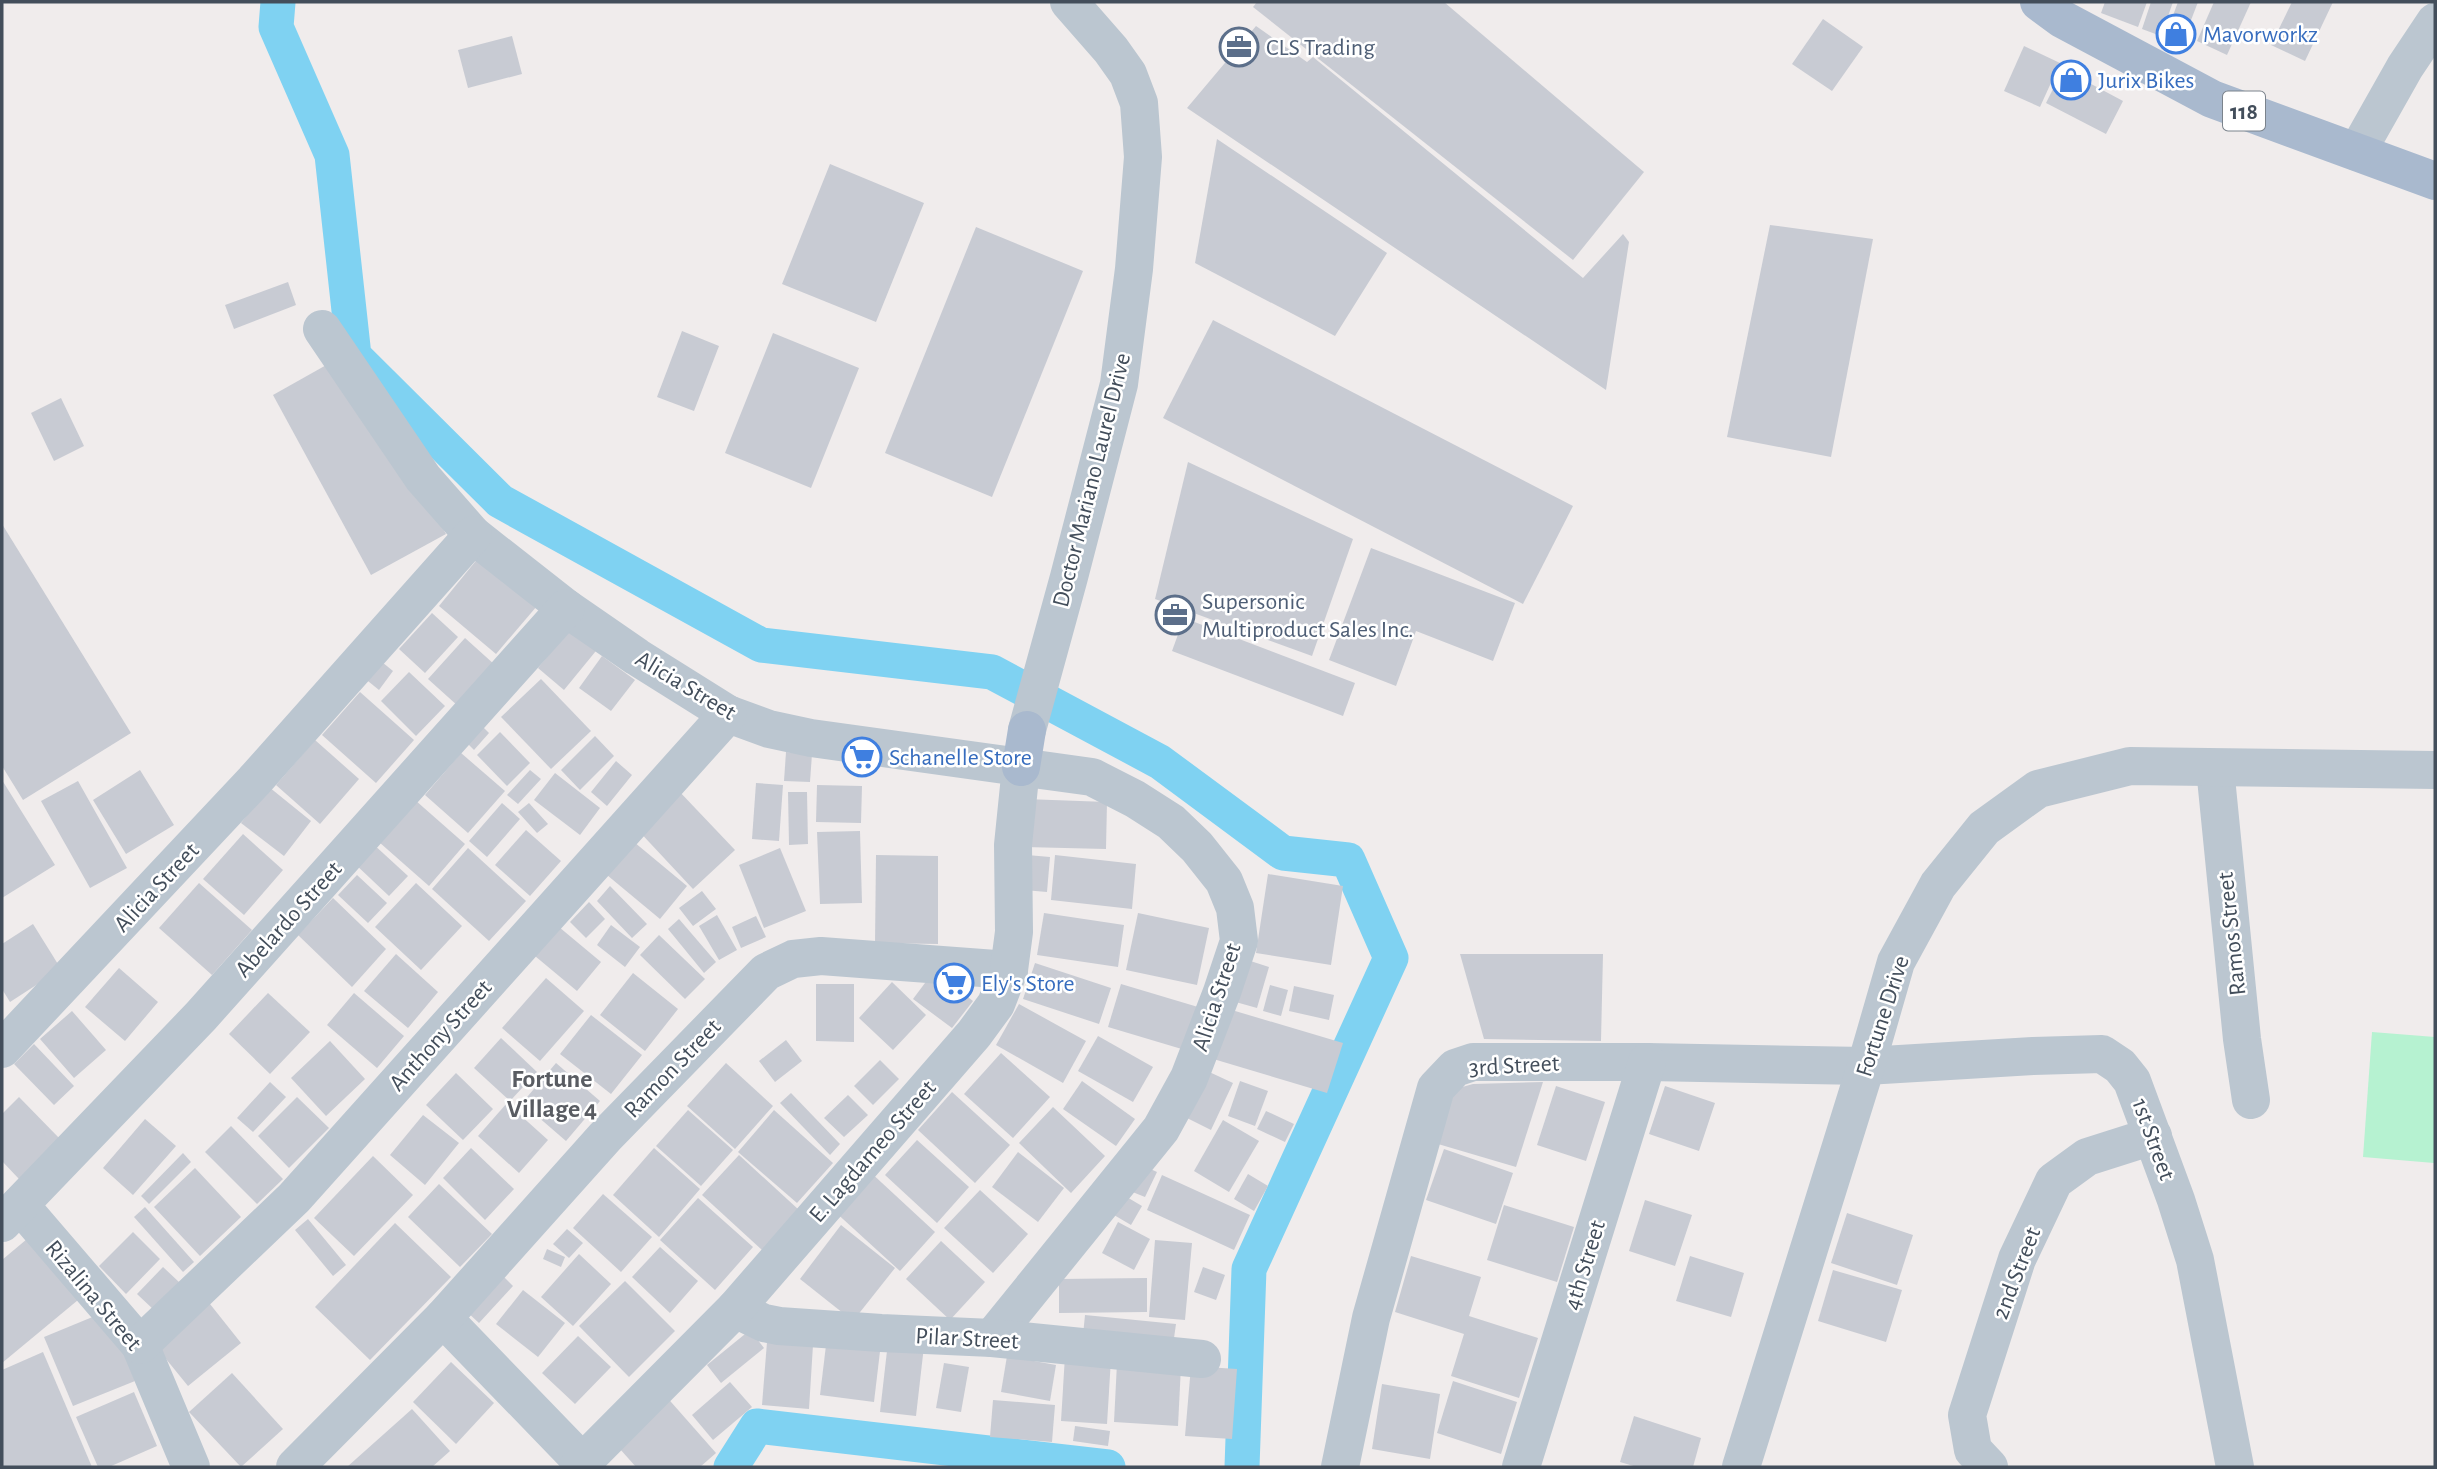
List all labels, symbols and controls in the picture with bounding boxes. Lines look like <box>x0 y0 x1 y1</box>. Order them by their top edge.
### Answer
shop icon: Mavorworkz <box>2155 13 2197 55</box>
place label: Mavorworkz <box>2203 23 2318 47</box>
office icon: CLS Trading <box>1218 26 1260 68</box>
place label: CLS Trading <box>1266 36 1375 60</box>
shop icon: Jurix Bikes <box>2050 59 2092 101</box>
place label: Jurix Bikes <box>2098 69 2194 93</box>
road number: 118 <box>2223 92 2265 130</box>
street label: Doctor Mariano Laurel Drive <box>1049 351 1135 610</box>
place label: Supersonic Multiproduct Sales Inc. <box>1202 590 1413 642</box>
office icon: Supersonic Multiproduct Sales Inc. <box>1154 594 1196 636</box>
street label: Alicia Street <box>631 647 740 725</box>
supermarket icon: Schanelle Store <box>841 736 883 778</box>
place label: Schanelle Store <box>889 746 1032 770</box>
street label: Alicia Street <box>110 838 204 937</box>
street label: Abelardo Street <box>231 857 347 982</box>
street label: Ramos Street <box>2214 871 2250 997</box>
street label: Alicia Street <box>1188 940 1246 1054</box>
street label: Fortune Drive <box>1852 953 1914 1080</box>
supermarket icon: Ely's Store <box>933 962 975 1004</box>
place label: Ely's Store <box>981 972 1075 996</box>
street label: Anthony Street <box>385 975 497 1096</box>
street label: Ramon Street <box>620 1014 726 1123</box>
street label: 3rd Street <box>1468 1052 1560 1080</box>
district label: Fortune Village 4 <box>507 1066 597 1122</box>
street label: E. Lagdameo Street <box>805 1076 941 1227</box>
street label: 1st Street <box>2127 1095 2179 1184</box>
street label: 4th Street <box>1560 1217 1610 1313</box>
street label: 2nd Street <box>1988 1224 2045 1323</box>
street label: Rizalina Street <box>40 1236 146 1356</box>
street label: Pilar Street <box>915 1324 1019 1354</box>

